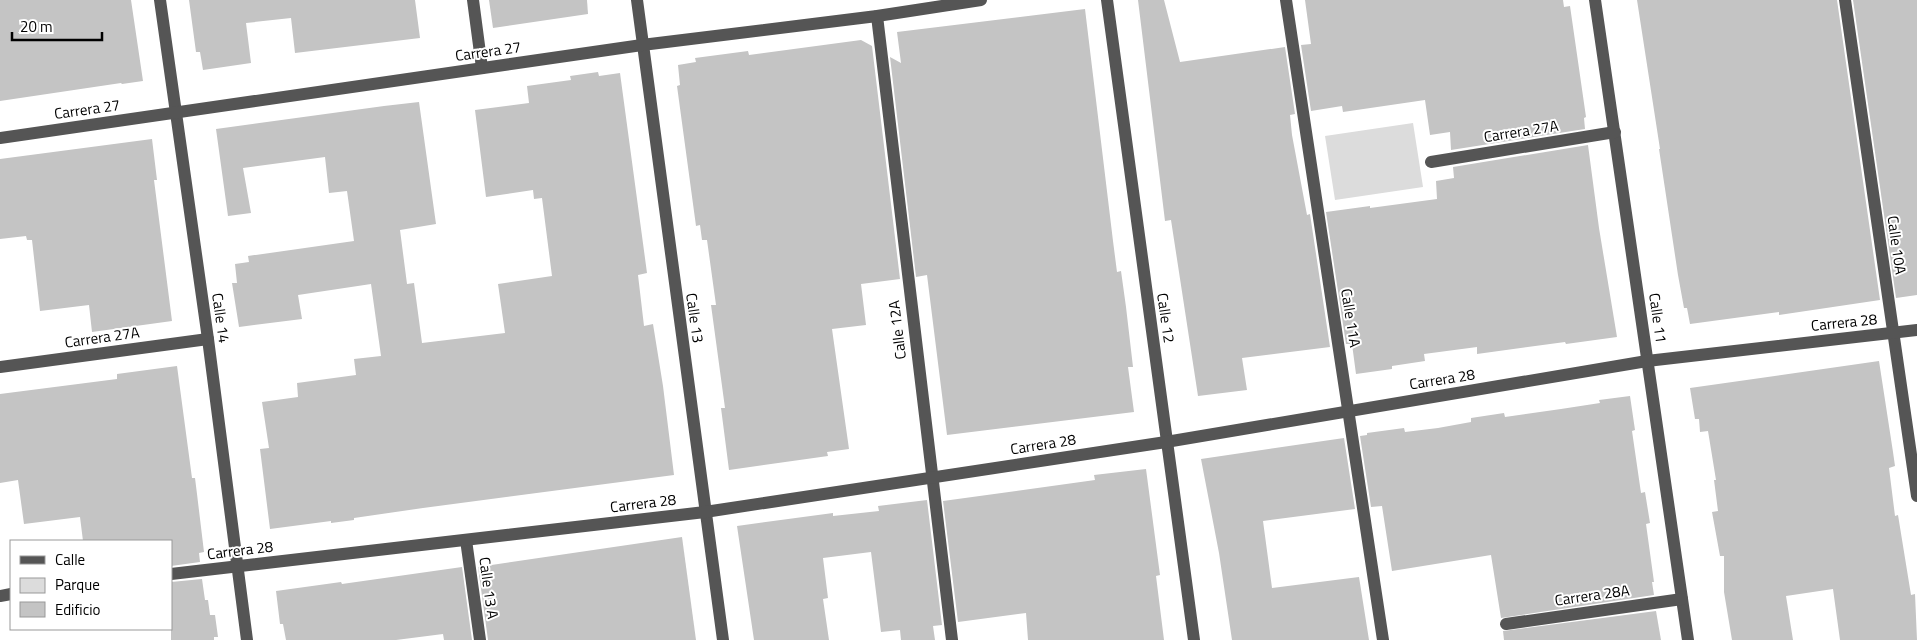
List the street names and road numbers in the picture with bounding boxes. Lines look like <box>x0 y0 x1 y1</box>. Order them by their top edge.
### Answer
street label: Carrera 27 <box>454 35 522 67</box>
street label: Carrera 27 <box>53 93 121 125</box>
street label: Carrera 27A <box>1482 114 1560 148</box>
street label: Calle 10A <box>1881 214 1913 276</box>
street label: Calle 11A <box>1335 287 1367 349</box>
street label: Calle 14 <box>206 292 236 344</box>
street label: Calle 13 <box>680 292 710 344</box>
street label: Calle 12 <box>1151 292 1181 344</box>
street label: Calle 11 <box>1643 292 1673 344</box>
street label: Calle 12A <box>882 299 912 361</box>
street label: Carrera 28 <box>1810 307 1878 337</box>
street label: Carrera 27A <box>63 320 141 354</box>
street label: Carrera 28 <box>1407 362 1477 396</box>
street label: Carrera 28 <box>1008 427 1078 461</box>
street label: Carrera 28 <box>609 488 677 518</box>
street label: Carrera 28 <box>206 535 274 565</box>
street label: Calle 13 A <box>473 555 505 621</box>
street label: Carrera 28A <box>1553 578 1631 612</box>

